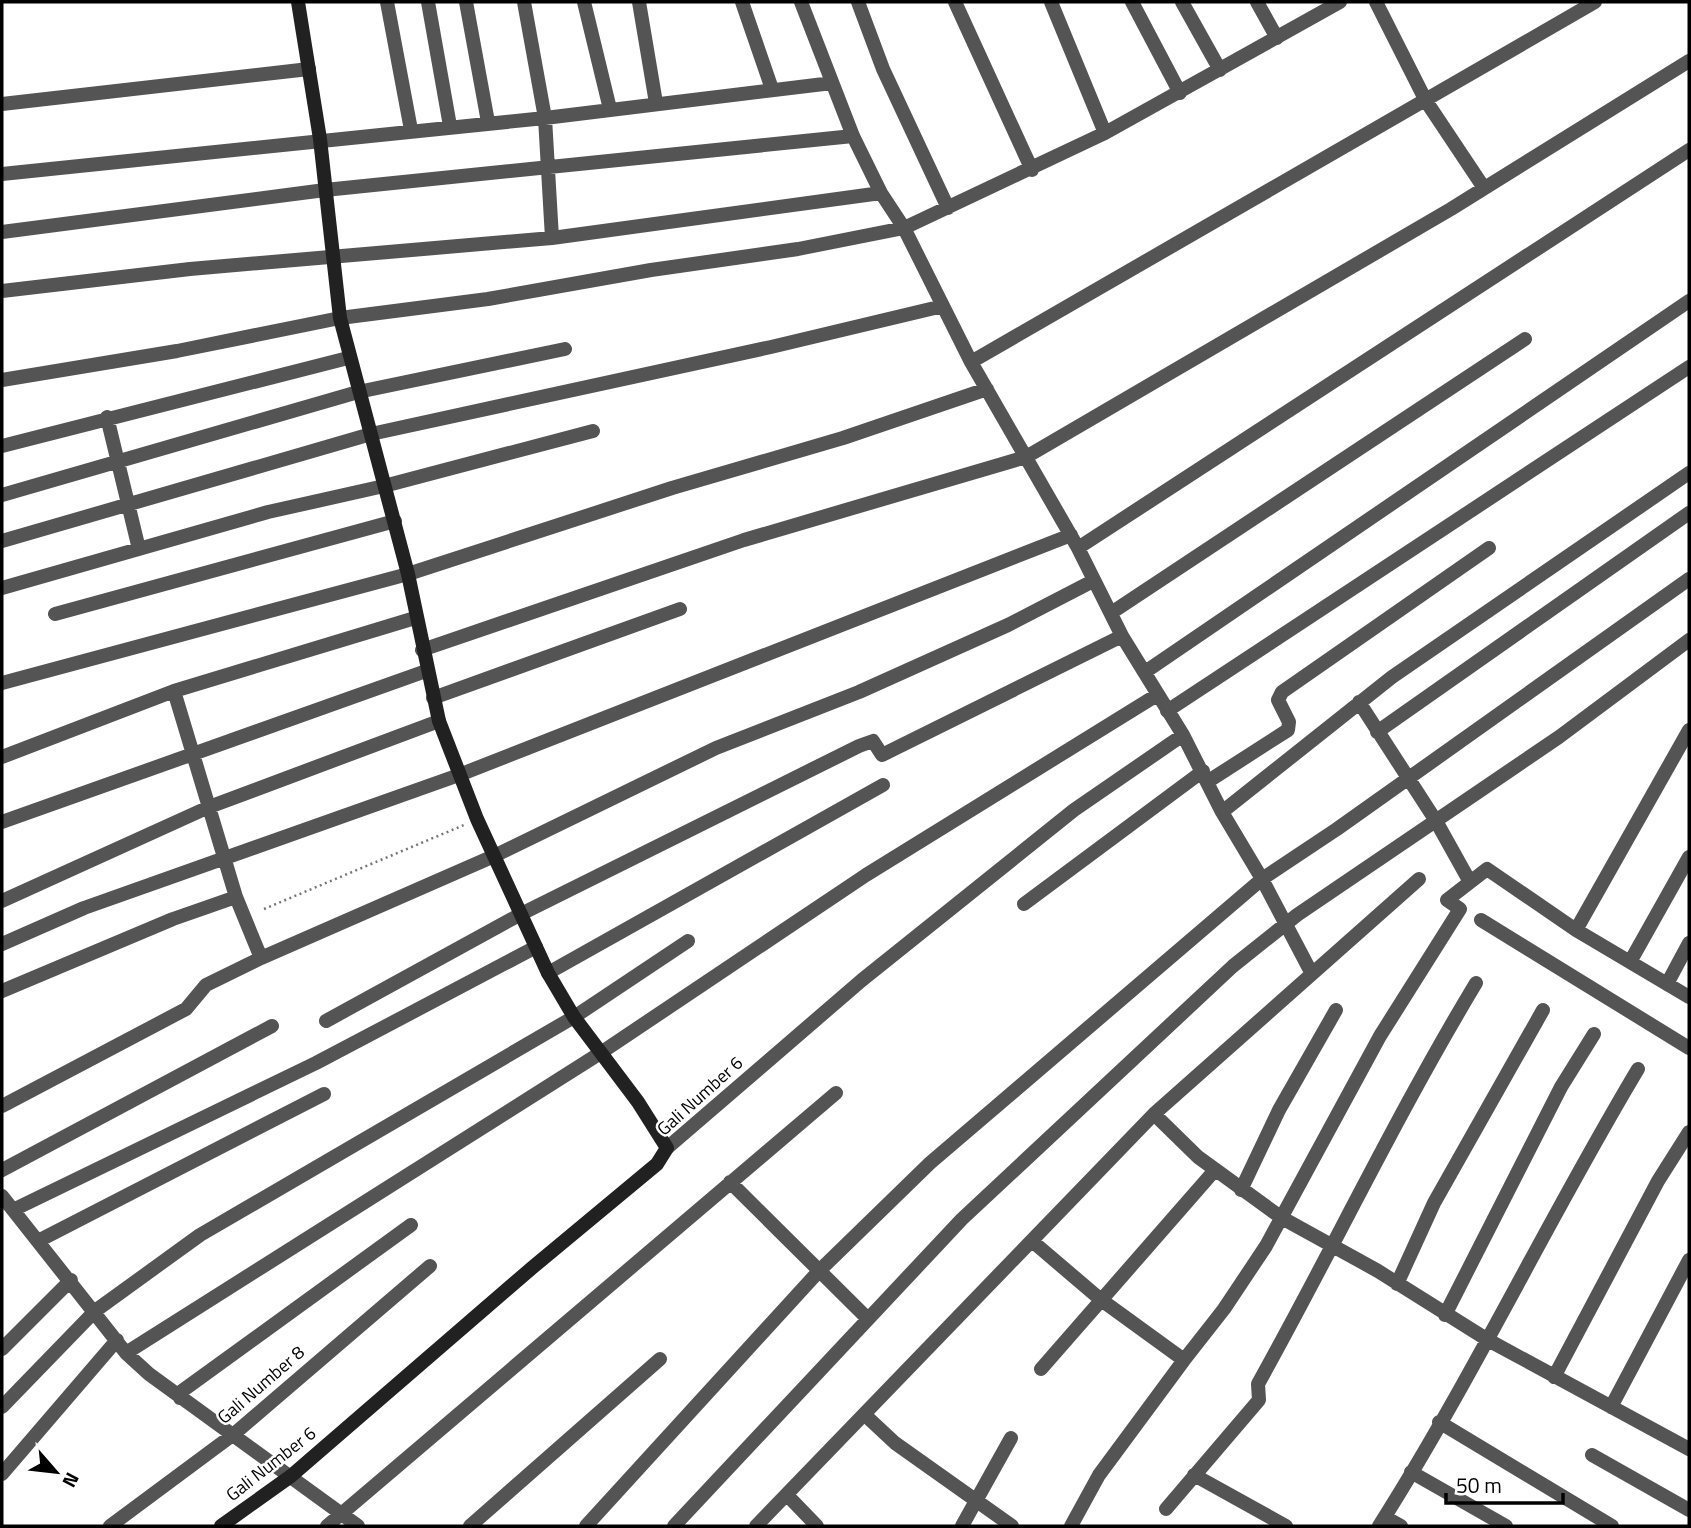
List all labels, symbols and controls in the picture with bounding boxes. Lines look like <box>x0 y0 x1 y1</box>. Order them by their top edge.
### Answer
street label: Gali Number 6 <box>651 1050 749 1142</box>
street label: Gali Number 8 <box>211 1339 310 1430</box>
street label: Gali Number 6 <box>220 1420 321 1507</box>
north arrow <box>21 1437 91 1507</box>
scale bar <box>1446 1462 1563 1506</box>
text: N <box>56 1468 87 1493</box>
text: 50 m <box>1456 1469 1502 1501</box>

